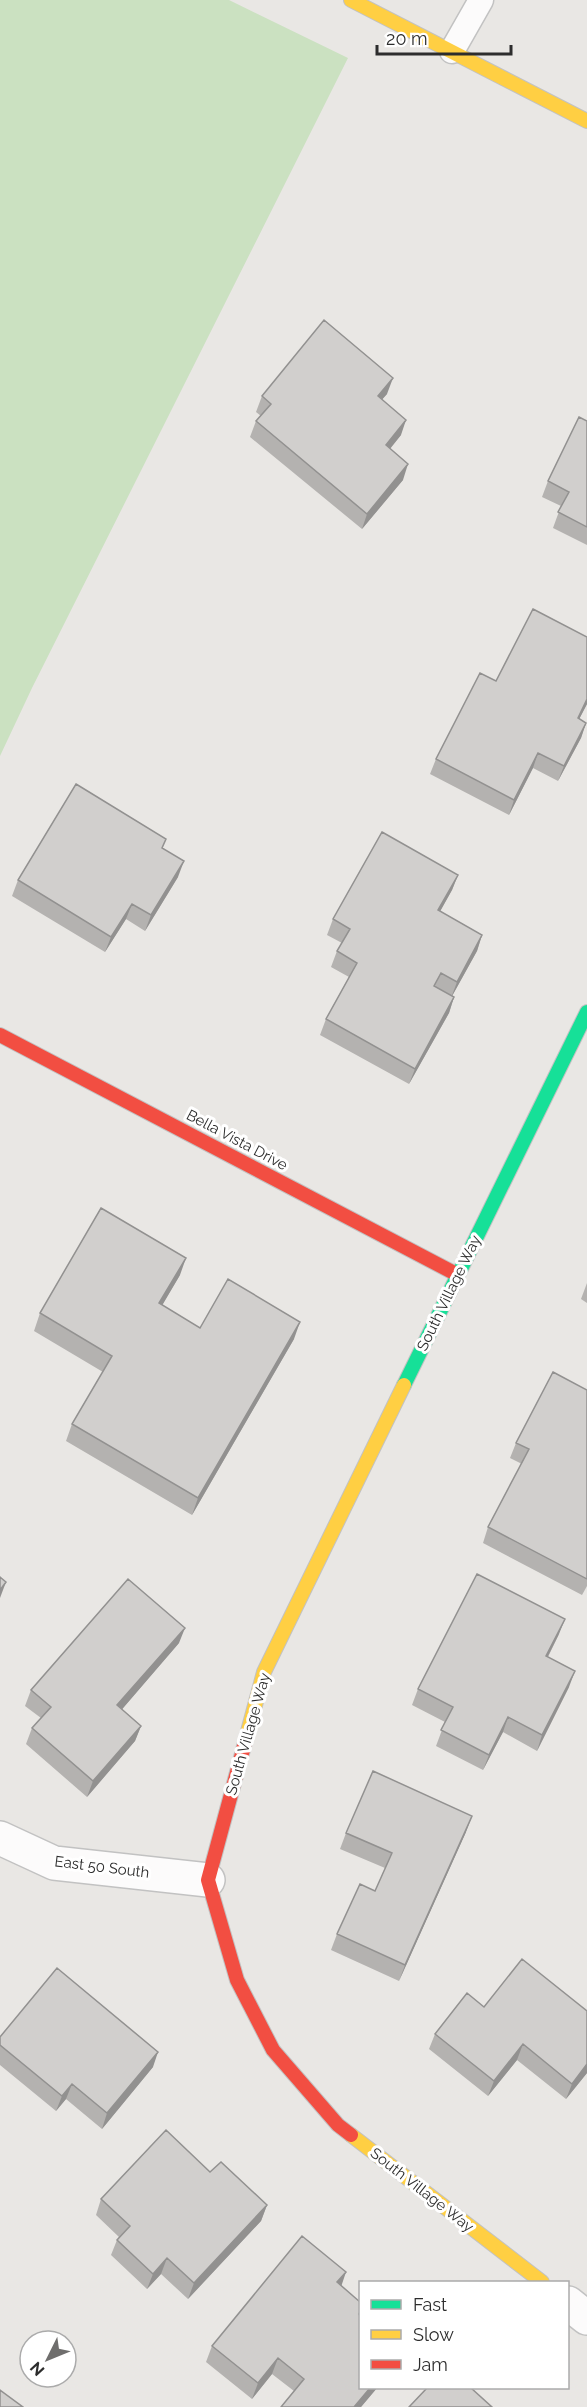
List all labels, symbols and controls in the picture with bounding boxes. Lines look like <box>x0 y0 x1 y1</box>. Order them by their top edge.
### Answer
scale bar <box>377 18 510 56</box>
text: 20 m <box>386 28 428 49</box>
street label: Bella Vista Drive <box>183 1106 291 1174</box>
street label: South Village Way <box>413 1232 485 1354</box>
street label: South Village Way <box>222 1671 274 1797</box>
street label: East 50 South <box>54 1852 150 1882</box>
street label: South Village Way <box>367 2144 477 2236</box>
legend <box>359 2281 569 2389</box>
text: Fast <box>413 2294 447 2315</box>
text: Slow <box>413 2324 454 2345</box>
north arrow <box>18 2329 78 2389</box>
text: Jam <box>413 2354 448 2375</box>
text: N <box>26 2358 49 2380</box>

